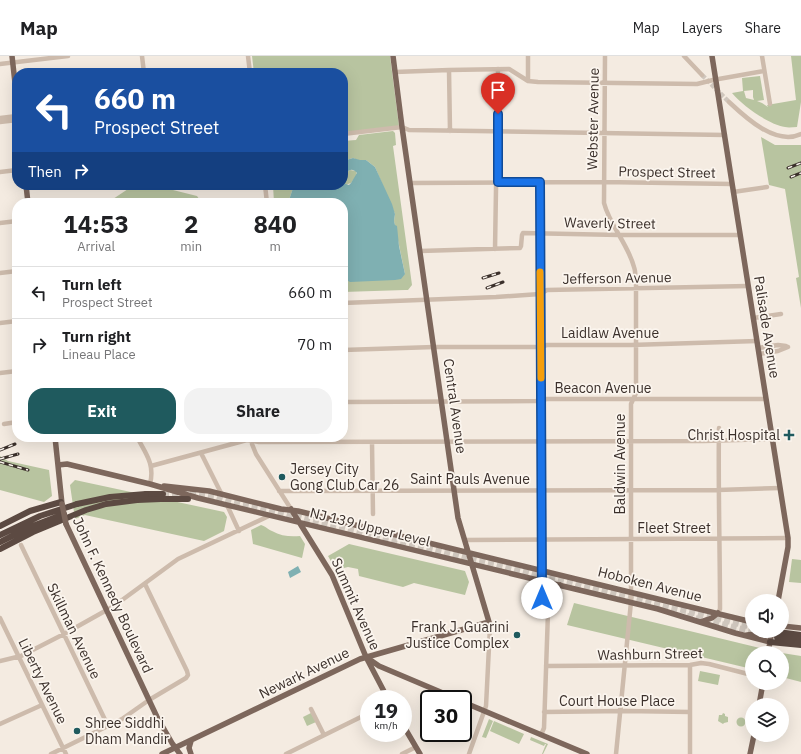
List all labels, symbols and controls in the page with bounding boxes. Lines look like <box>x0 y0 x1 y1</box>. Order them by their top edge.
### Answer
text: Map <box>20 16 58 40</box>
text: Map <box>633 19 660 37</box>
text: Layers <box>682 19 723 37</box>
text: Share <box>745 19 781 37</box>
street label: Webster Avenue <box>583 67 603 170</box>
pin <box>481 73 515 114</box>
icon: arrive <box>487 79 509 101</box>
text: 660 m <box>94 80 176 117</box>
icon: left <box>28 84 80 136</box>
text: Prospect Street <box>94 116 219 139</box>
icon: right <box>70 160 92 182</box>
text: Then <box>28 162 62 181</box>
street label: Prospect Street <box>618 162 716 182</box>
text: 14:53 <box>63 208 129 240</box>
text: 2 <box>184 208 198 240</box>
text: 840 <box>253 208 297 240</box>
street label: Waverly Street <box>564 213 656 233</box>
text: Arrival <box>77 238 115 255</box>
text: min <box>180 238 202 255</box>
text: m <box>269 238 281 255</box>
street label: Jefferson Avenue <box>562 268 672 288</box>
text: Turn left <box>62 275 122 294</box>
street label: Palisade Avenue <box>750 275 784 380</box>
icon: left <box>28 282 50 304</box>
text: 660 m <box>288 283 332 302</box>
text: Prospect Street <box>62 294 153 311</box>
street label: Laidlaw Avenue <box>561 324 659 342</box>
text: Turn right <box>62 327 131 346</box>
icon: right <box>28 334 50 356</box>
text: 70 m <box>297 335 332 354</box>
text: Lineau Place <box>62 346 136 363</box>
street label: Central Avenue <box>439 357 471 455</box>
street label: Beacon Avenue <box>554 379 652 397</box>
button: Exit <box>28 388 176 434</box>
button: Share <box>184 388 332 434</box>
street label: Baldwin Avenue <box>611 413 629 514</box>
place label: Christ Hospital <box>687 426 780 444</box>
marker: Christ Hospital <box>783 429 795 441</box>
place label: Jersey City Gong Club Car 26 <box>290 460 400 494</box>
street label: Saint Pauls Avenue <box>410 470 530 488</box>
marker: Jersey City Gong Club Car 26 <box>277 472 287 482</box>
street label: NJ 139 Upper Level <box>308 503 432 551</box>
street label: John F. Kennedy Boulevard <box>69 514 157 676</box>
street label: Fleet Street <box>637 519 711 537</box>
street label: Summit Avenue <box>328 555 384 653</box>
street label: Hoboken Avenue <box>596 562 704 606</box>
position arrow <box>521 577 563 619</box>
street label: Skillman Avenue <box>43 580 105 682</box>
map controls <box>745 594 789 742</box>
button: sound <box>745 594 789 638</box>
place label: Frank J. Guarini Justice Complex <box>406 618 509 652</box>
marker: Frank J. Guarini Justice Complex <box>512 630 522 640</box>
street label: Liberty Avenue <box>14 635 72 727</box>
street label: Newark Avenue <box>256 643 352 703</box>
street label: Washburn Street <box>597 644 703 664</box>
button: search <box>745 646 789 690</box>
speed limit sign: 30 <box>420 690 472 742</box>
street label: Court House Place <box>559 692 675 710</box>
text: 19 <box>374 697 398 724</box>
button: layers <box>745 698 789 742</box>
place label: Shree Siddhi Dham Mandir <box>85 714 169 748</box>
text: km/h <box>374 719 398 732</box>
marker: Shree Siddhi Dham Mandir <box>72 726 82 736</box>

